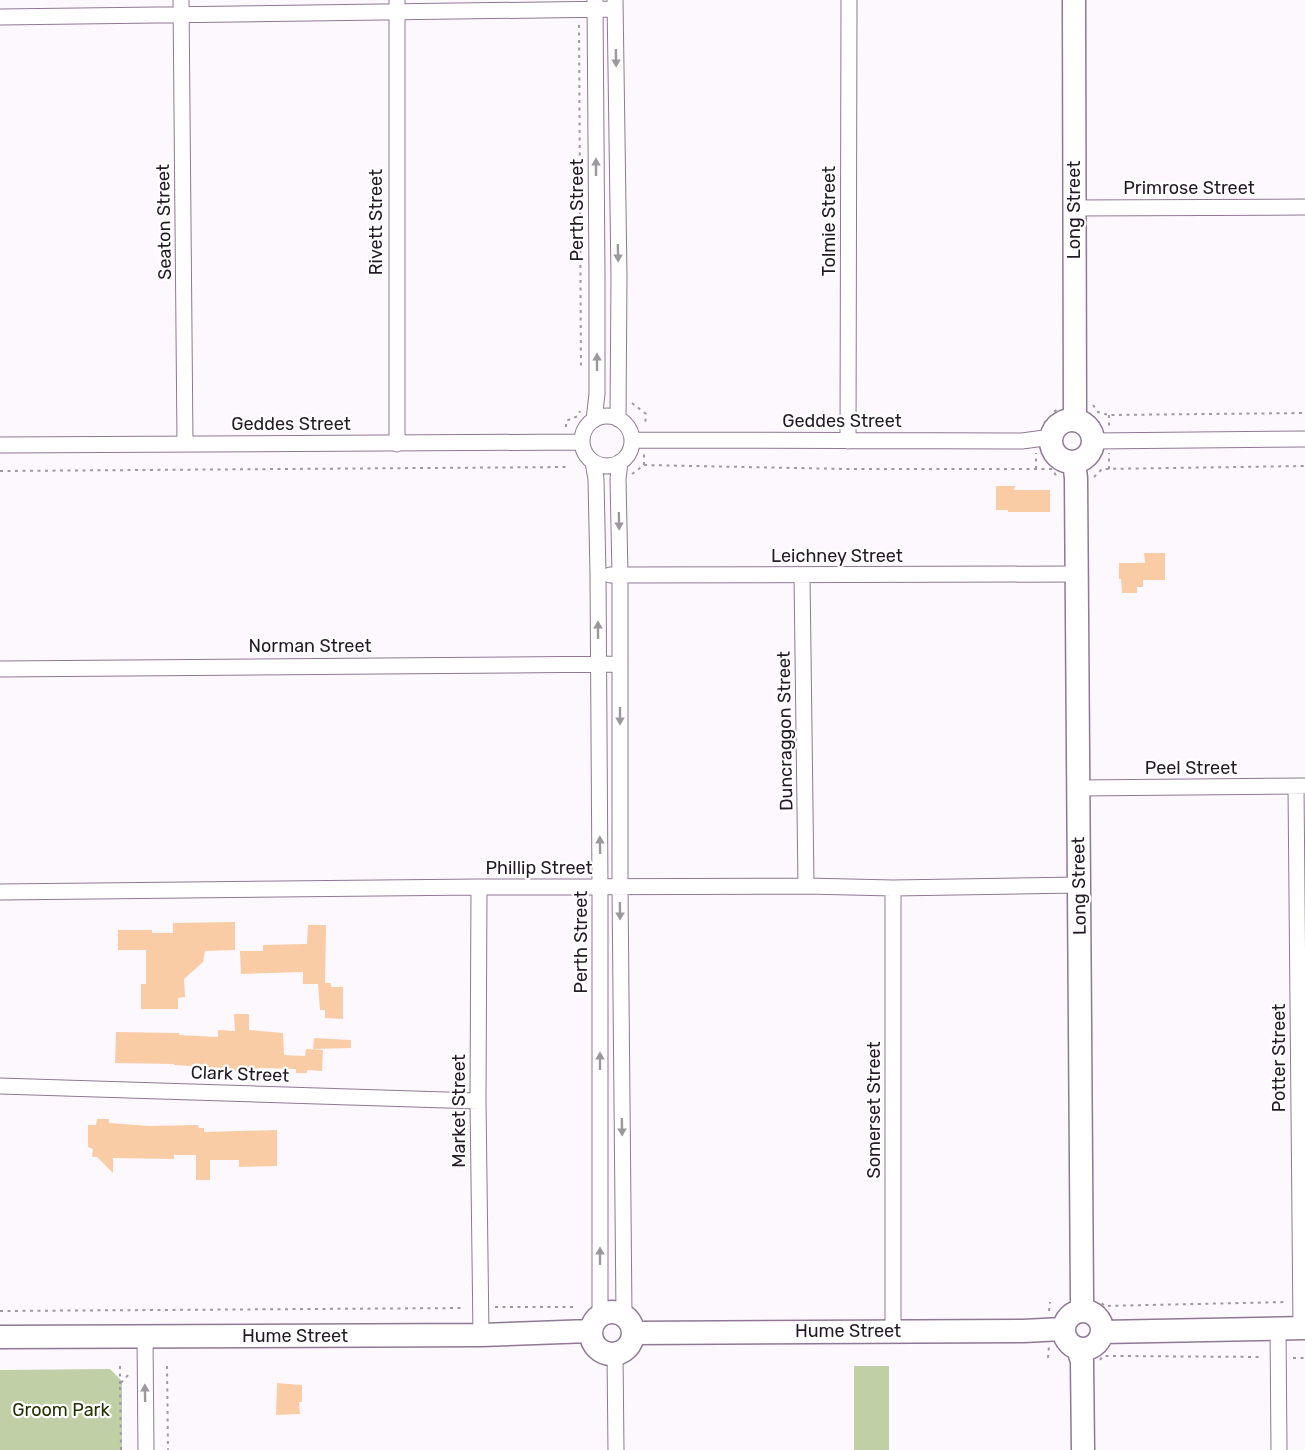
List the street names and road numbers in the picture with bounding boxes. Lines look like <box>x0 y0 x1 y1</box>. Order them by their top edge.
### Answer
street label: Perth Street <box>566 159 588 261</box>
street label: Long Street <box>1063 161 1085 259</box>
street label: Seaton Street <box>152 164 176 280</box>
street label: Tolmie Street <box>818 166 840 276</box>
street label: Rivett Street <box>365 169 387 275</box>
street label: Primrose Street <box>1123 177 1255 199</box>
street label: Geddes Street <box>782 410 902 432</box>
street label: Geddes Street <box>231 413 351 435</box>
street label: Leichney Street <box>771 545 903 567</box>
street label: Norman Street <box>249 635 371 657</box>
street label: Duncraggon Street <box>773 651 797 811</box>
street label: Peel Street <box>1145 757 1237 779</box>
street label: Long Street <box>1067 837 1091 935</box>
street label: Phillip Street <box>485 857 593 879</box>
street label: Perth Street <box>570 891 592 993</box>
street label: Potter Street <box>1268 1004 1290 1112</box>
street label: Somerset Street <box>863 1041 885 1179</box>
street label: Market Street <box>448 1054 470 1168</box>
street label: Clark Street <box>190 1061 290 1087</box>
street label: Hume Street <box>795 1320 901 1342</box>
street label: Hume Street <box>242 1325 348 1347</box>

